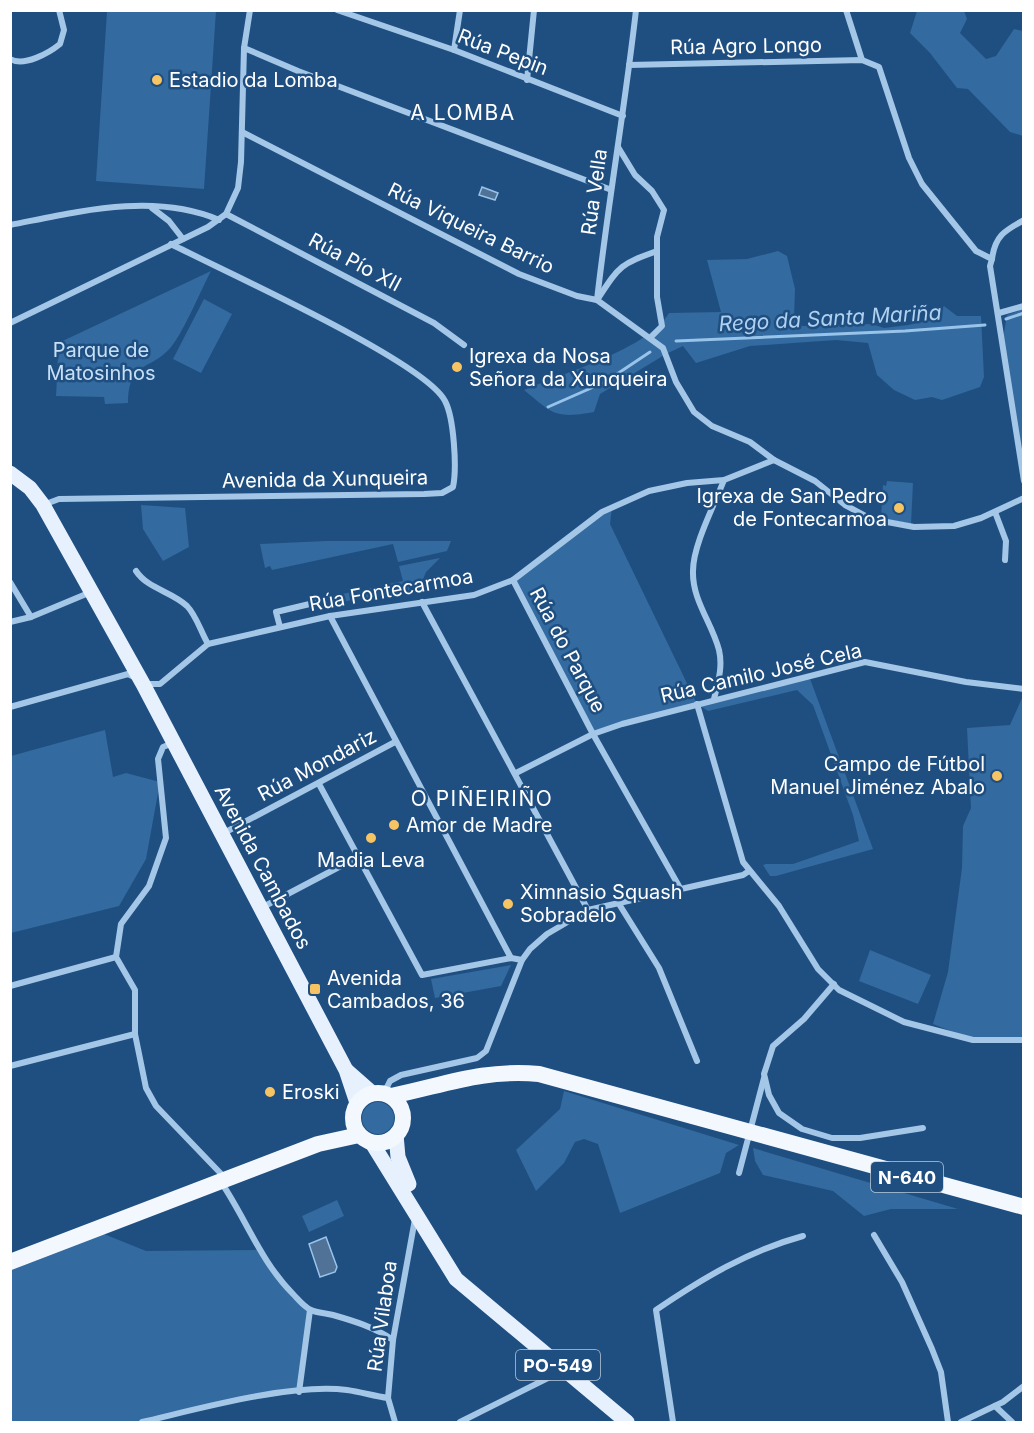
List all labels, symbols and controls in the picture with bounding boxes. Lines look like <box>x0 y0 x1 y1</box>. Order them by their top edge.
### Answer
street label: Rúa Pepin <box>454 24 552 80</box>
street label: Rúa Agro Longo <box>670 33 822 59</box>
place label: Estadio da Lomba <box>169 68 338 92</box>
marker: Estadio da Lomba <box>150 73 164 87</box>
district label: A LOMBA <box>410 100 516 125</box>
street label: Rúa Vella <box>576 147 612 237</box>
street label: Rúa Viqueira Barrio <box>384 177 558 279</box>
street label: Rúa Pío XII <box>305 228 405 296</box>
water label: Rego da Santa Mariña <box>718 300 942 336</box>
park label: Parque de Matosinhos <box>46 338 156 385</box>
place label: Igrexa da Nosa Señora da Xunqueira <box>469 344 667 391</box>
marker: Igrexa da Nosa Señora da Xunqueira <box>450 360 464 374</box>
street label: Avenida da Xunqueira <box>222 465 428 493</box>
place label: Igrexa de San Pedro de Fontecarmoa <box>696 484 887 531</box>
marker: Igrexa de San Pedro de Fontecarmoa <box>892 501 906 515</box>
street label: Rúa Fontecarmoa <box>307 564 475 616</box>
street label: Rúa do Parque <box>525 583 611 717</box>
street label: Rúa Camilo José Cela <box>658 638 864 708</box>
street label: Rúa Mondariz <box>254 724 380 806</box>
place label: Campo de Fútbol Manuel Jiménez Abalo <box>770 752 985 799</box>
marker: Campo de Fútbol Manuel Jiménez Abalo <box>990 769 1004 783</box>
street label: Avenida Cambados <box>210 781 316 953</box>
district label: O PIÑEIRIÑO <box>411 785 553 811</box>
place label: Amor de Madre <box>406 813 552 837</box>
marker: Amor de Madre <box>387 818 401 832</box>
marker: Madia Leva <box>364 831 378 845</box>
place label: Madia Leva <box>317 848 425 872</box>
place label: Ximnasio Squash Sobradelo <box>520 880 683 927</box>
marker: Ximnasio Squash Sobradelo <box>501 897 515 911</box>
place label: Avenida Cambados, 36 <box>327 966 465 1013</box>
marker: Avenida Cambados, 36 <box>308 982 322 996</box>
place label: Eroski <box>282 1080 340 1104</box>
marker: Eroski <box>263 1085 277 1099</box>
road number: N-640 <box>871 1162 943 1192</box>
street label: Rúa Vilaboa <box>362 1259 402 1373</box>
road number: PO-549 <box>516 1350 600 1380</box>

